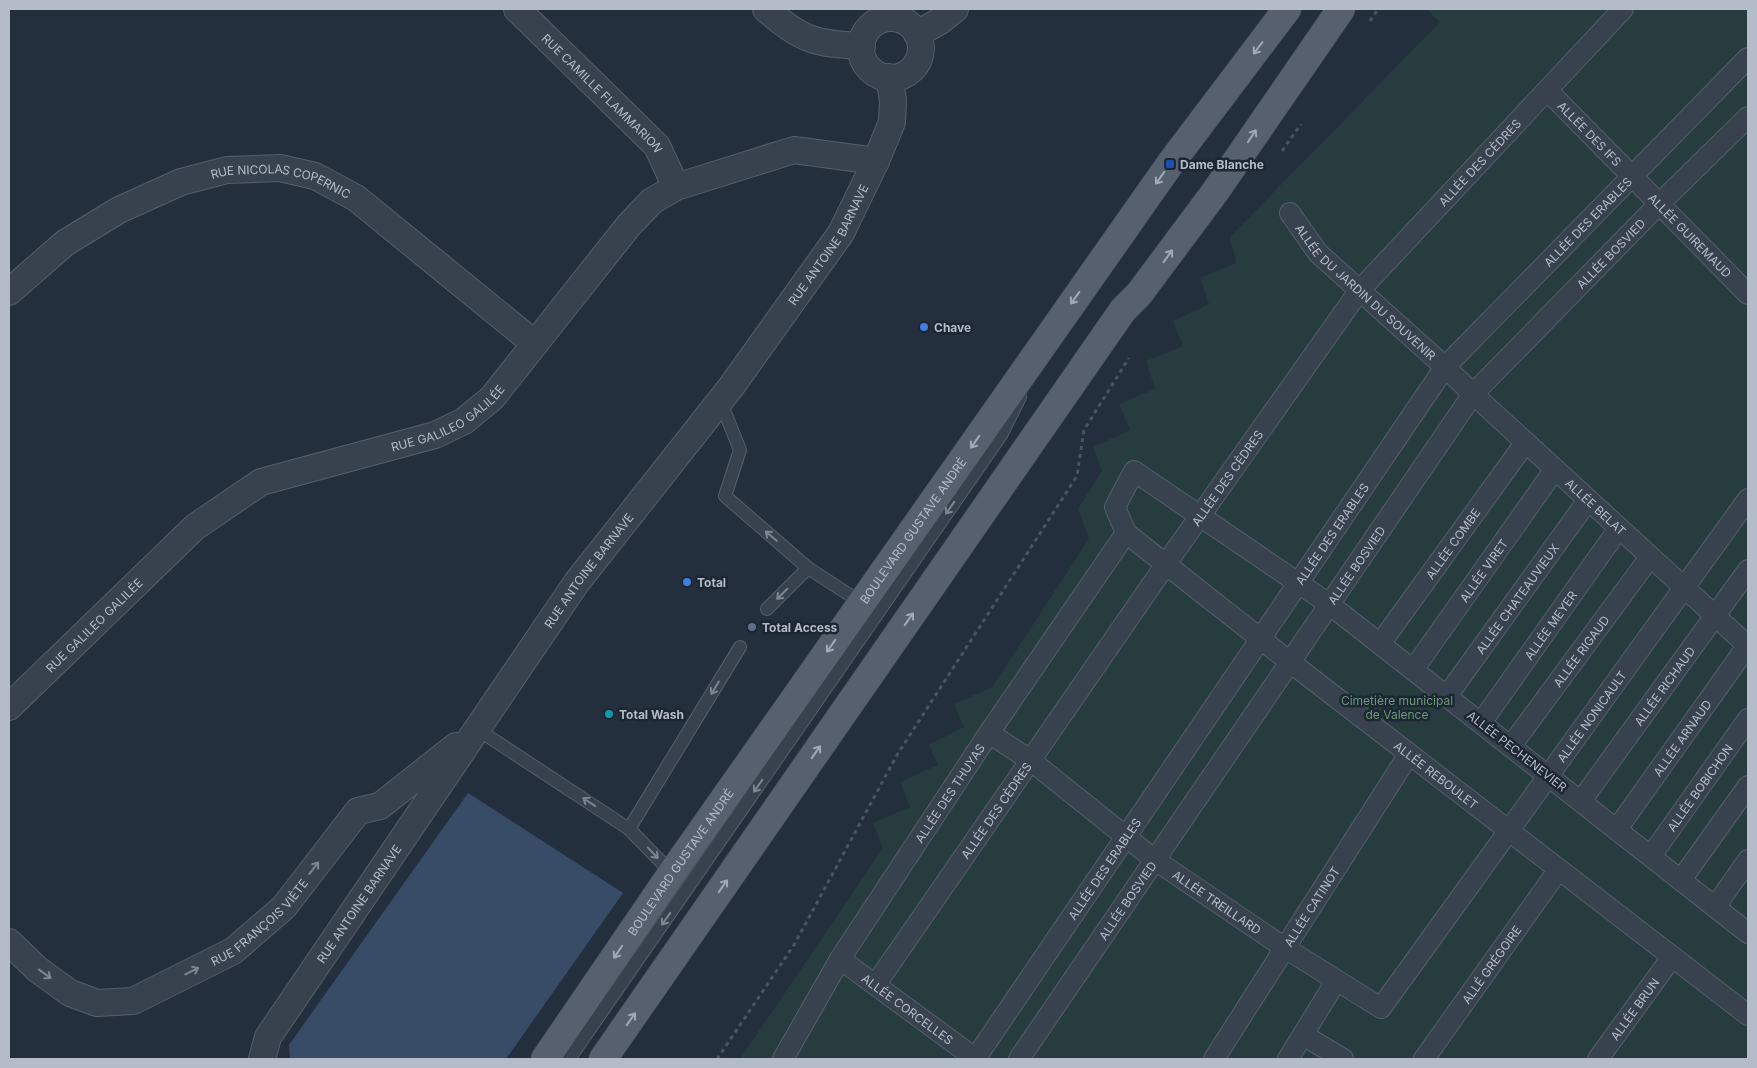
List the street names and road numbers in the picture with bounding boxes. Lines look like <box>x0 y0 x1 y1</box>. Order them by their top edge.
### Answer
street label: RUE CAMILLE FLAMMARION <box>539 30 666 155</box>
street label: ALLÉE DES IFS <box>1555 98 1625 169</box>
street label: ALLÉE DES CÈDRES <box>1435 115 1524 209</box>
street label: RUE NICOLAS COPERNIC <box>209 160 354 201</box>
street label: ALLÉE DES ERABLES <box>1540 174 1635 270</box>
street label: RUE ANTOINE BARNAVE <box>785 182 871 308</box>
street label: ALLÉE GUIREMAUD <box>1645 190 1735 281</box>
street label: ALLÉE BOSVIED <box>1573 215 1648 291</box>
street label: ALLÉE DU JARDIN DU SOUVENIR <box>1292 221 1439 363</box>
street label: RUE GALILEO GALILÉE <box>389 381 507 454</box>
street label: ALLÉE DES CÈDRES <box>1188 427 1266 529</box>
street label: BOULEVARD GUSTAVE ANDRÉ <box>856 454 969 606</box>
street label: ALLÉE BELAT <box>1563 475 1629 538</box>
street label: ALLÉE DES ERABLES <box>1292 480 1372 587</box>
street label: ALLÉE COMBE <box>1422 505 1483 582</box>
street label: RUE ANTOINE BARNAVE <box>541 510 636 631</box>
street label: ALLÉE BOSVIED <box>1324 523 1388 607</box>
street label: ALLÉE VIRET <box>1456 536 1511 605</box>
street label: ALLÉE CHATEAUVIEUX <box>1472 540 1562 657</box>
street label: RUE GALILEO GALILÉE <box>42 575 145 675</box>
street label: ALLÉE MEYER <box>1521 587 1580 662</box>
street label: ALLÉE RIGAUD <box>1550 612 1612 690</box>
street label: ALLÉE RICHAUD <box>1631 643 1698 728</box>
street label: ALLÉE NONICAULT <box>1553 667 1629 765</box>
street label: ALLÉE ARNAUD <box>1650 697 1714 779</box>
street label: ALLÉE PECHENEVIER <box>1464 707 1570 795</box>
street label: ALLÉE REBOULET <box>1391 738 1482 812</box>
street label: ALLÉE DES THUYAS <box>911 740 988 845</box>
street label: ALLÉE BOBICHON <box>1663 741 1736 834</box>
street label: ALLÉE DES CÈDRES <box>957 759 1035 862</box>
street label: BOULEVARD GUSTAVE ANDRÉ <box>624 786 736 938</box>
street label: ALLÉE DES ERABLES <box>1064 815 1144 922</box>
street label: RUE ANTOINE BARNAVE <box>313 842 404 966</box>
street label: ALLÉE BOSVIED <box>1095 858 1159 943</box>
street label: ALLÉE CATINOT <box>1280 863 1343 949</box>
street label: ALLÉE TREILLARD <box>1170 867 1264 937</box>
street label: RUE FRANÇOIS VIÈTE <box>208 876 311 968</box>
street label: ALLÉ GRÉGOIRE <box>1458 922 1524 1007</box>
street label: ALLÉE CORCELLES <box>859 970 957 1048</box>
street label: ALLÉE BRUN <box>1607 975 1662 1043</box>

